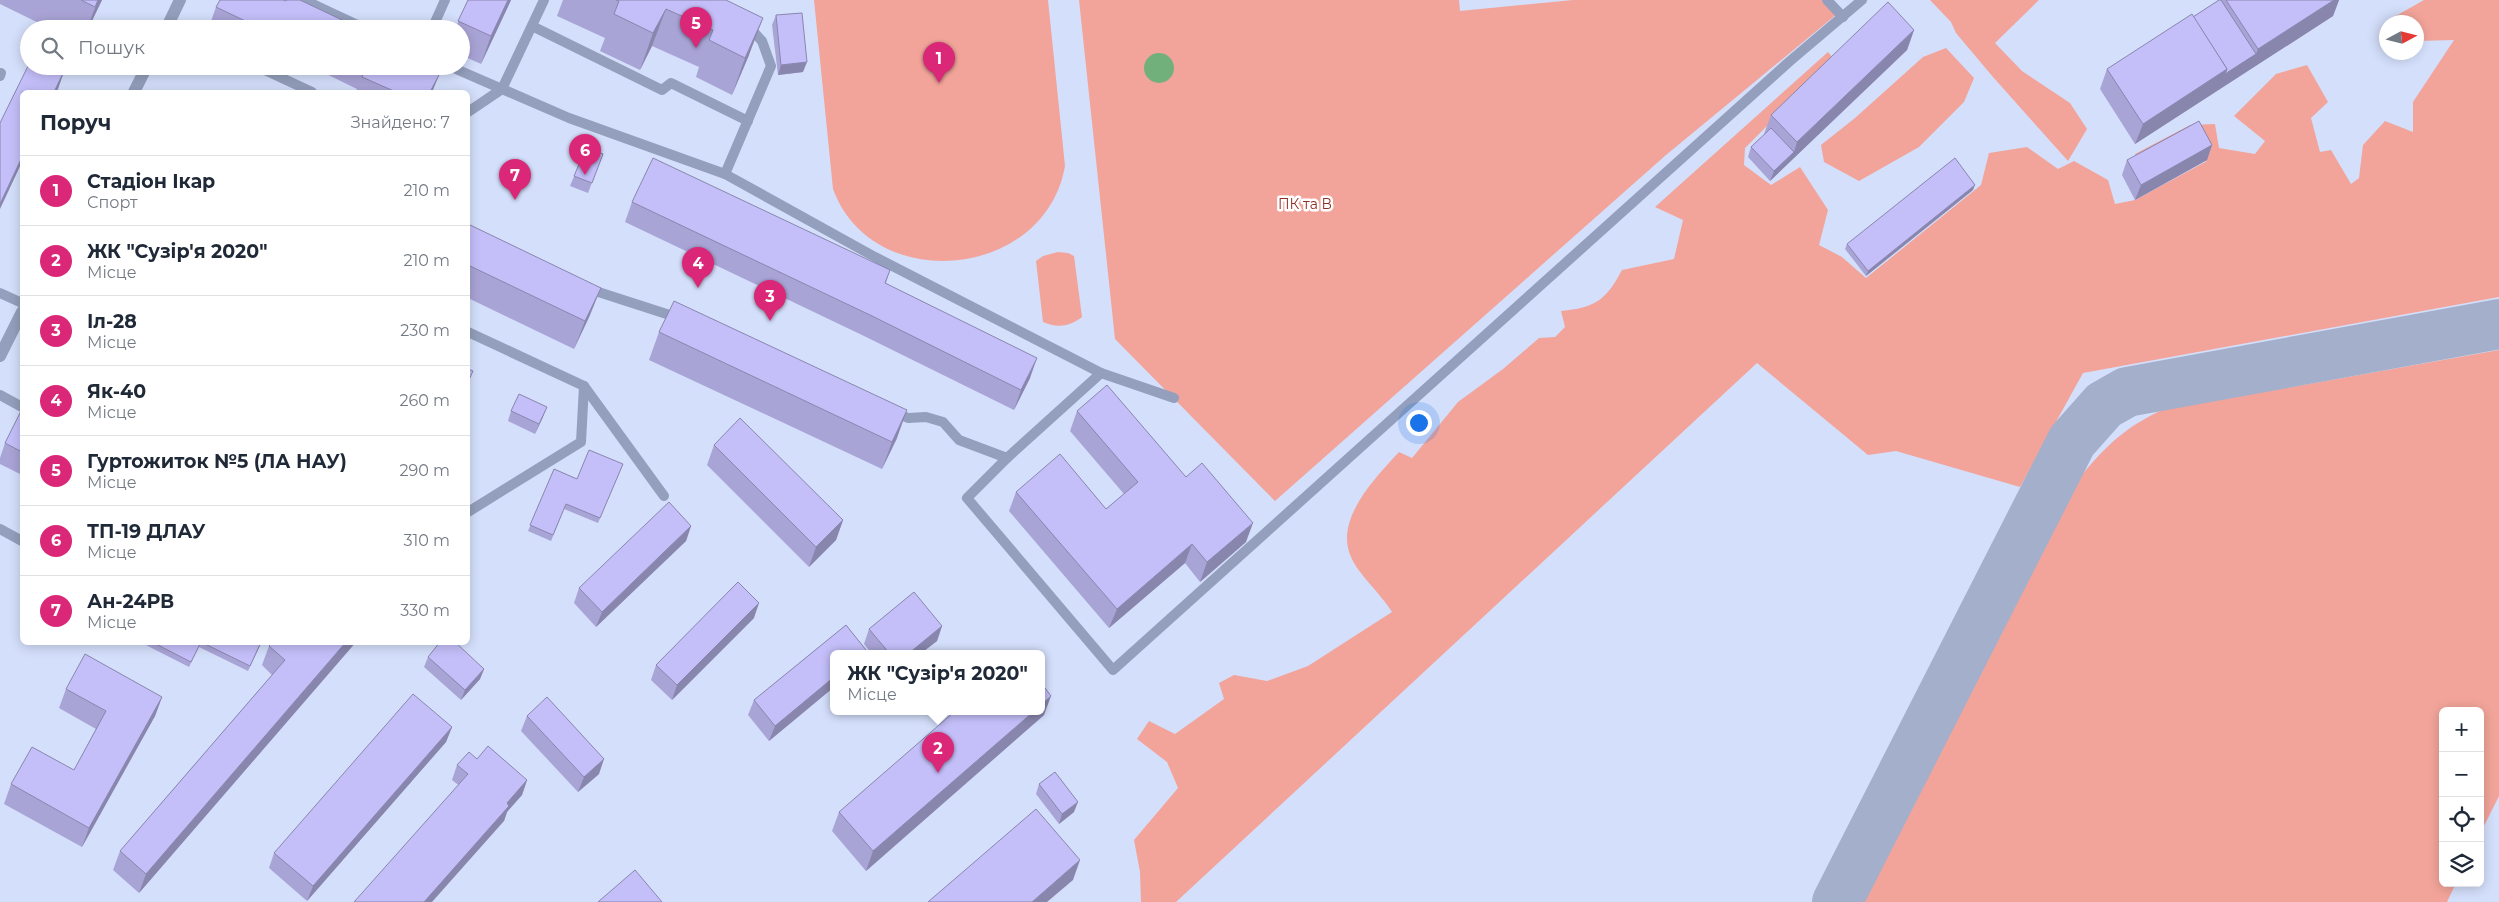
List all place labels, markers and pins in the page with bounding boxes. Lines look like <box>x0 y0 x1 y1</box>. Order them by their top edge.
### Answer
pin: 5 <box>680 7 712 48</box>
pin: 1 <box>923 42 955 83</box>
pin: 6 <box>569 134 601 175</box>
pin: 7 <box>499 159 531 200</box>
pin: 4 <box>682 247 714 288</box>
pin: 3 <box>754 280 786 321</box>
pin: 2 <box>922 732 954 773</box>

